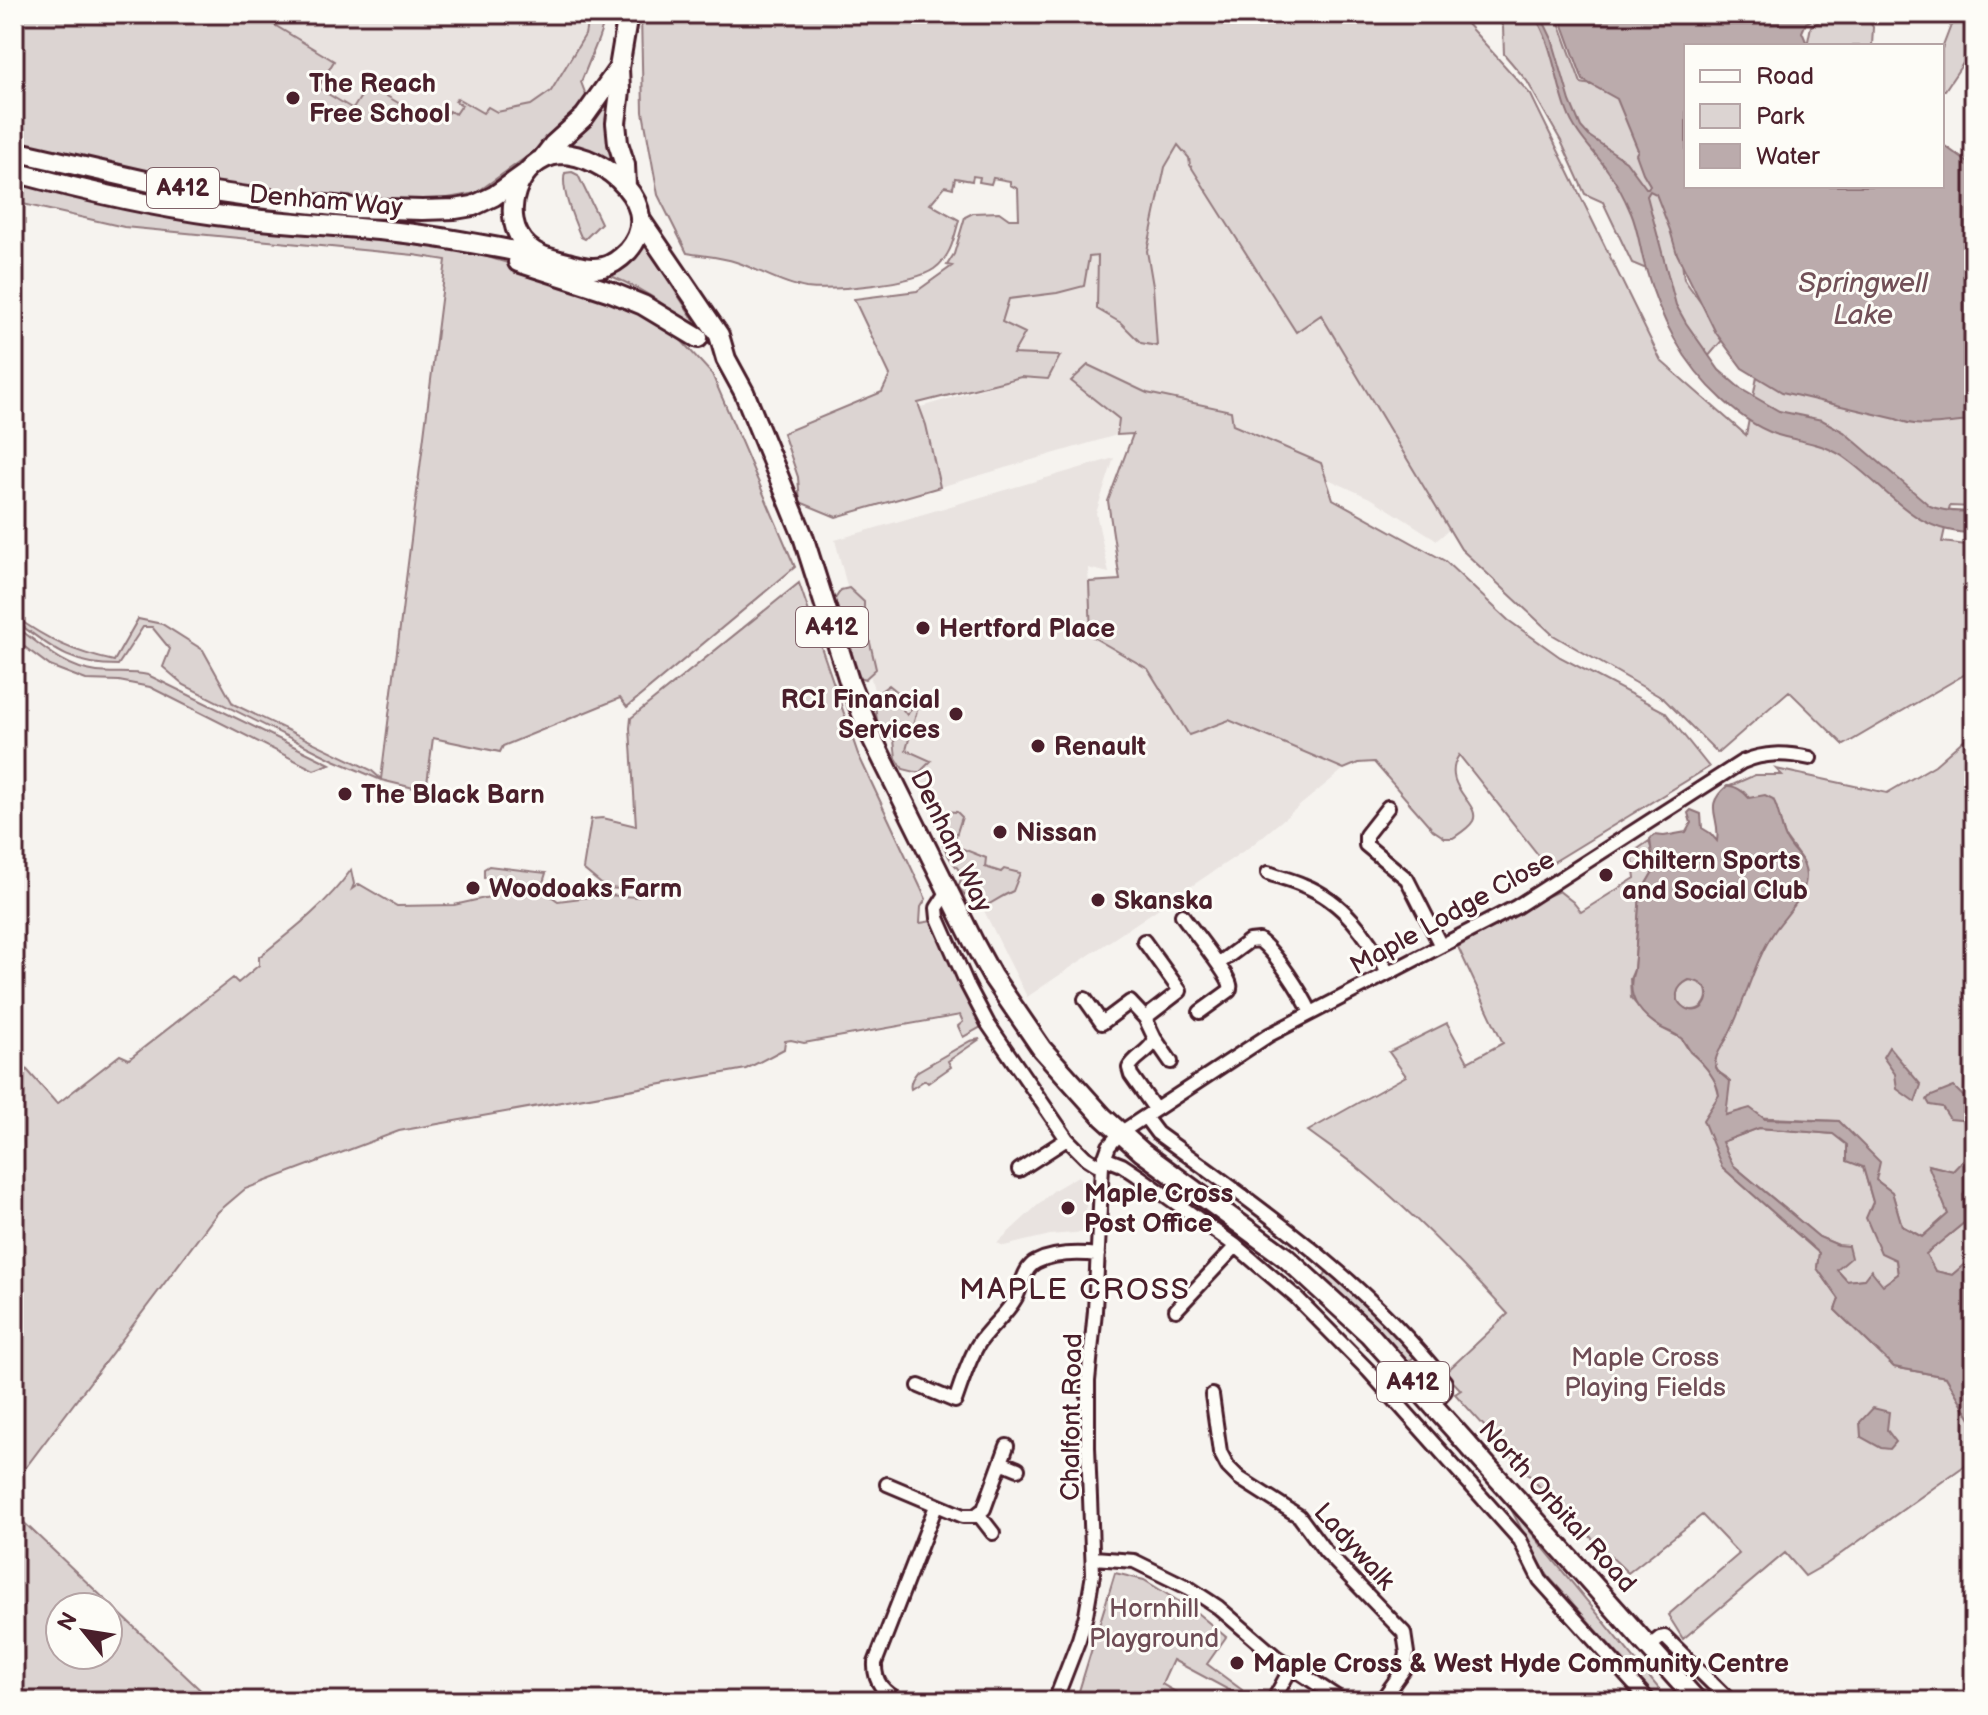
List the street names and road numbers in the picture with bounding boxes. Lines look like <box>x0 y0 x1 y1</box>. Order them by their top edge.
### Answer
road number: A412 <box>147 168 219 208</box>
street label: Denham Way <box>248 179 404 224</box>
road number: A412 <box>796 607 868 647</box>
street label: Denham Way <box>903 766 998 918</box>
street label: Maple Lodge Close <box>1345 844 1560 982</box>
street label: Chalfont Road <box>1056 1333 1089 1501</box>
road number: A412 <box>1377 1362 1449 1402</box>
street label: North Orbital Road <box>1471 1415 1642 1599</box>
street label: Ladywalk <box>1307 1497 1401 1597</box>

